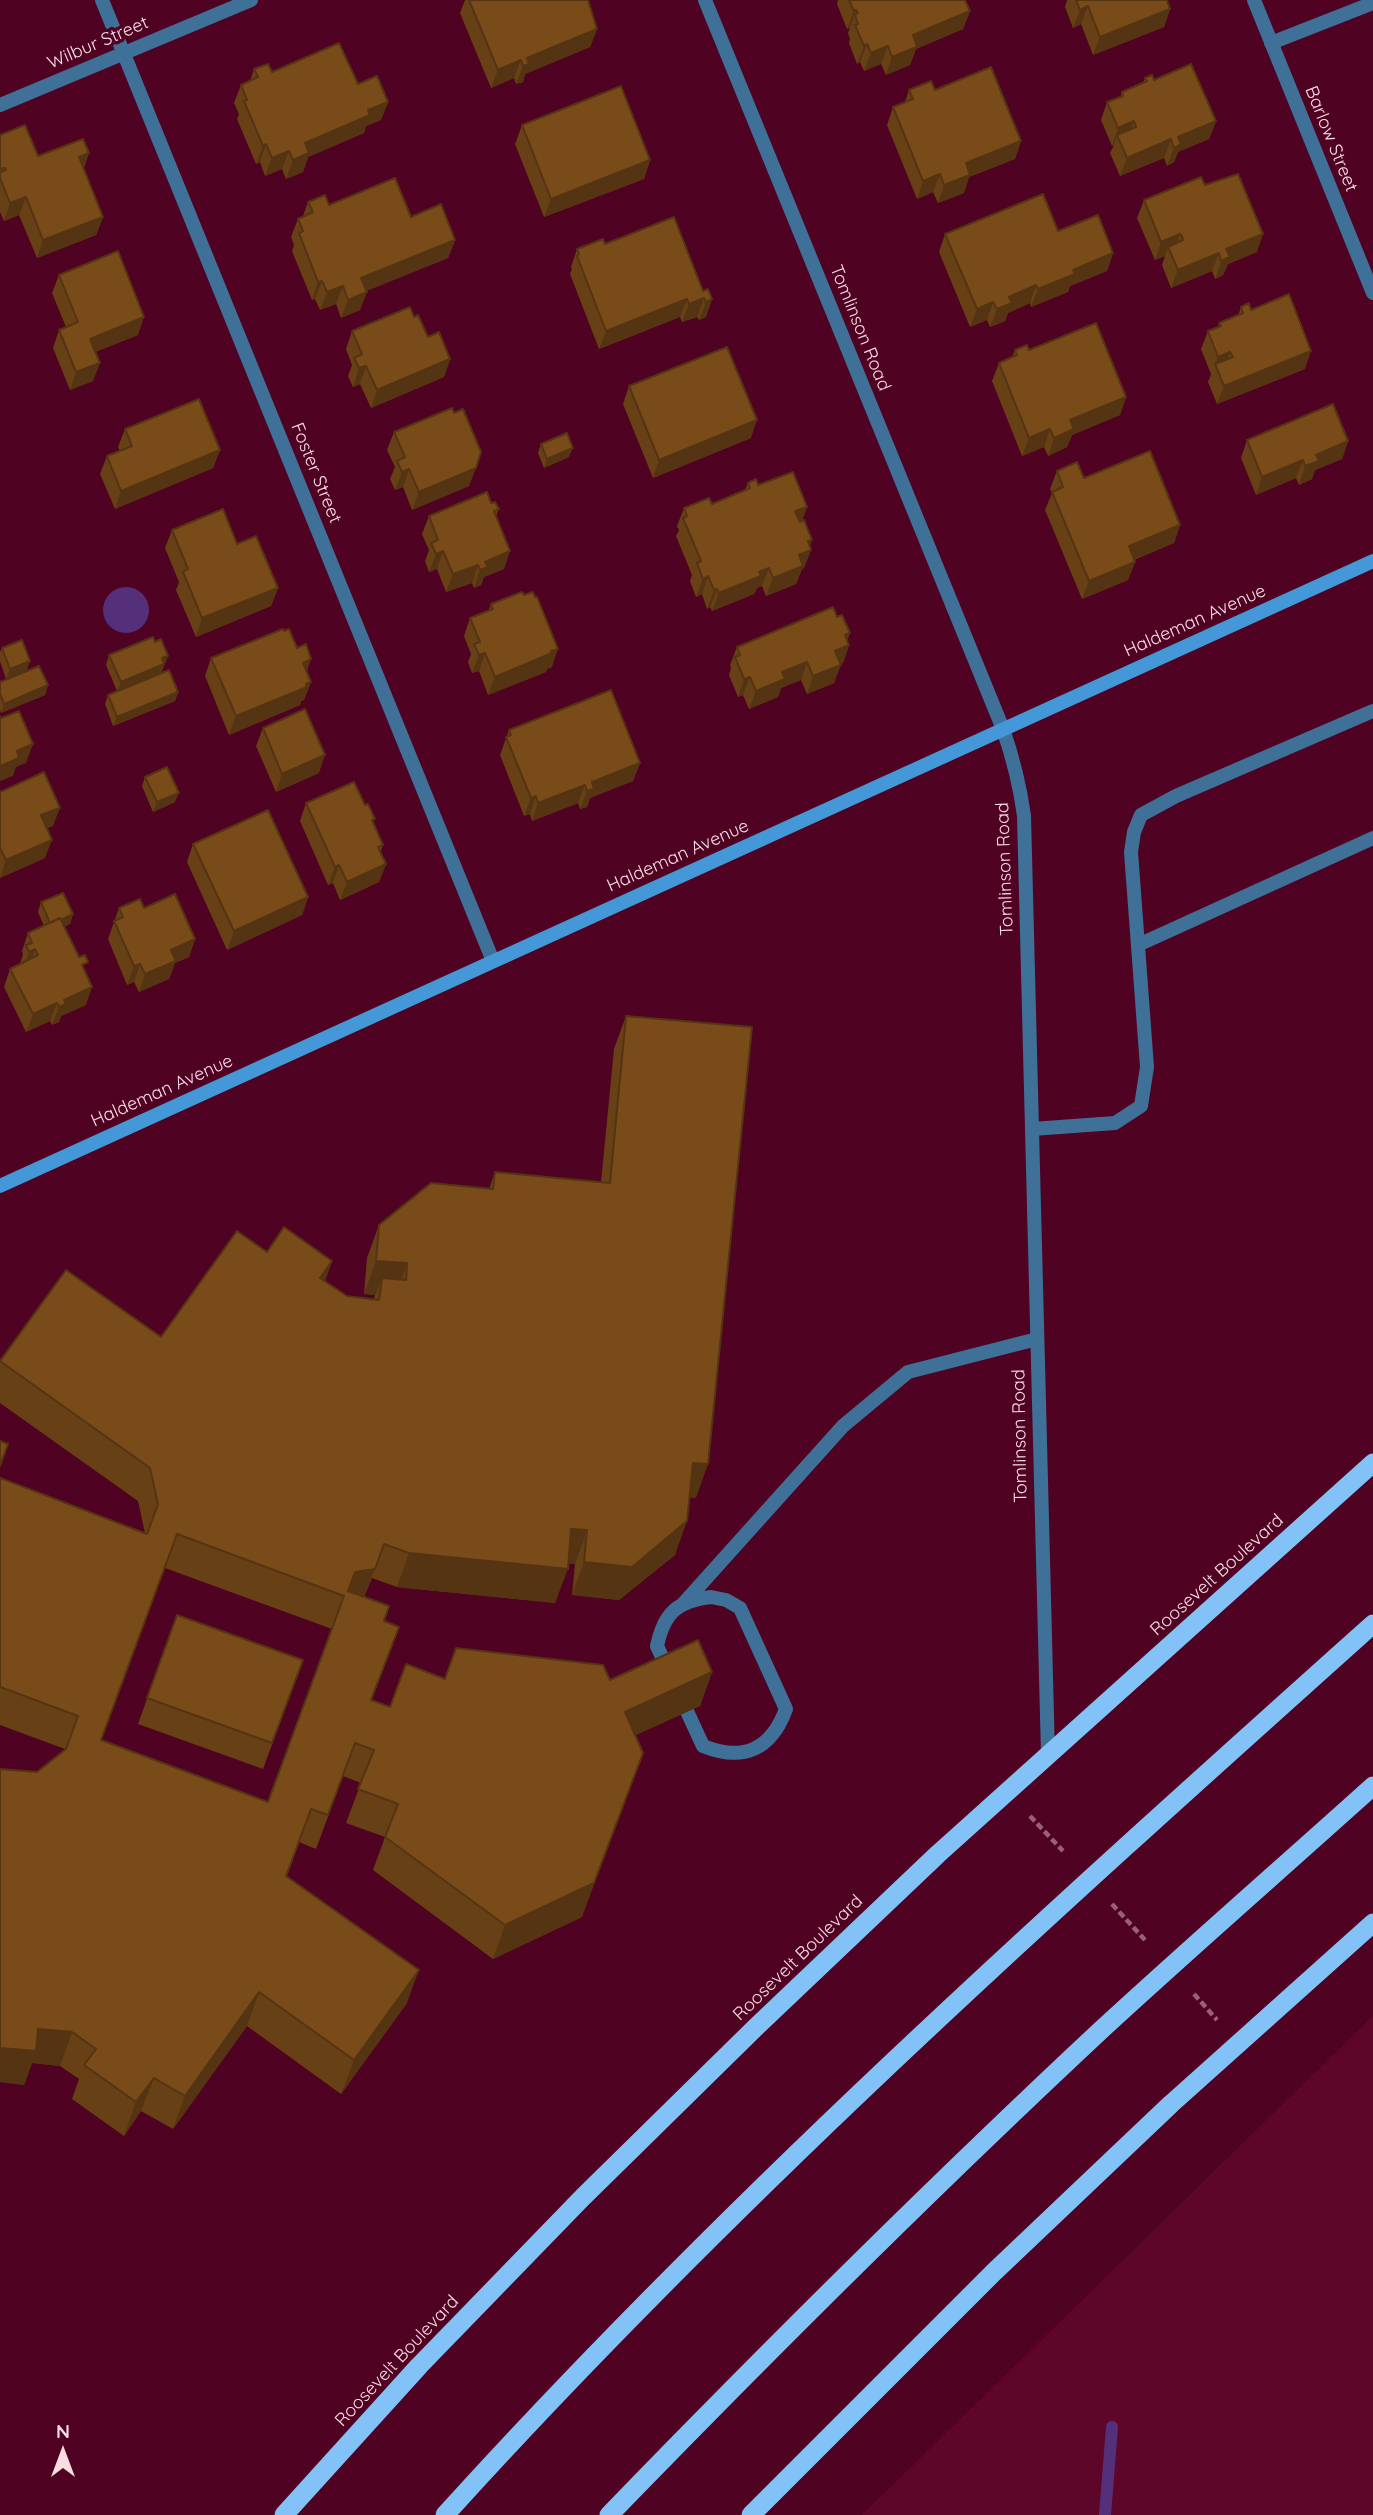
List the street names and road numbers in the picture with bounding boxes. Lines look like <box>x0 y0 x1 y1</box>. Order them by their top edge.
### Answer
street label: Wilbur Street <box>44 12 152 74</box>
street label: Barlow Street <box>1300 83 1362 195</box>
street label: Tomlinson Road <box>825 262 895 394</box>
street label: Foster Street <box>286 420 346 526</box>
street label: Haldeman Avenue <box>1121 580 1269 662</box>
street label: Tomlinson Road <box>992 802 1018 936</box>
street label: Haldeman Avenue <box>604 815 752 897</box>
street label: Haldeman Avenue <box>88 1050 236 1132</box>
street label: Tomlinson Road <box>1008 1369 1032 1503</box>
street label: Roosevelt Boulevard <box>1146 1510 1288 1640</box>
street label: Roosevelt Boulevard <box>729 1891 867 2025</box>
street label: Roosevelt Boulevard <box>331 2291 463 2431</box>

